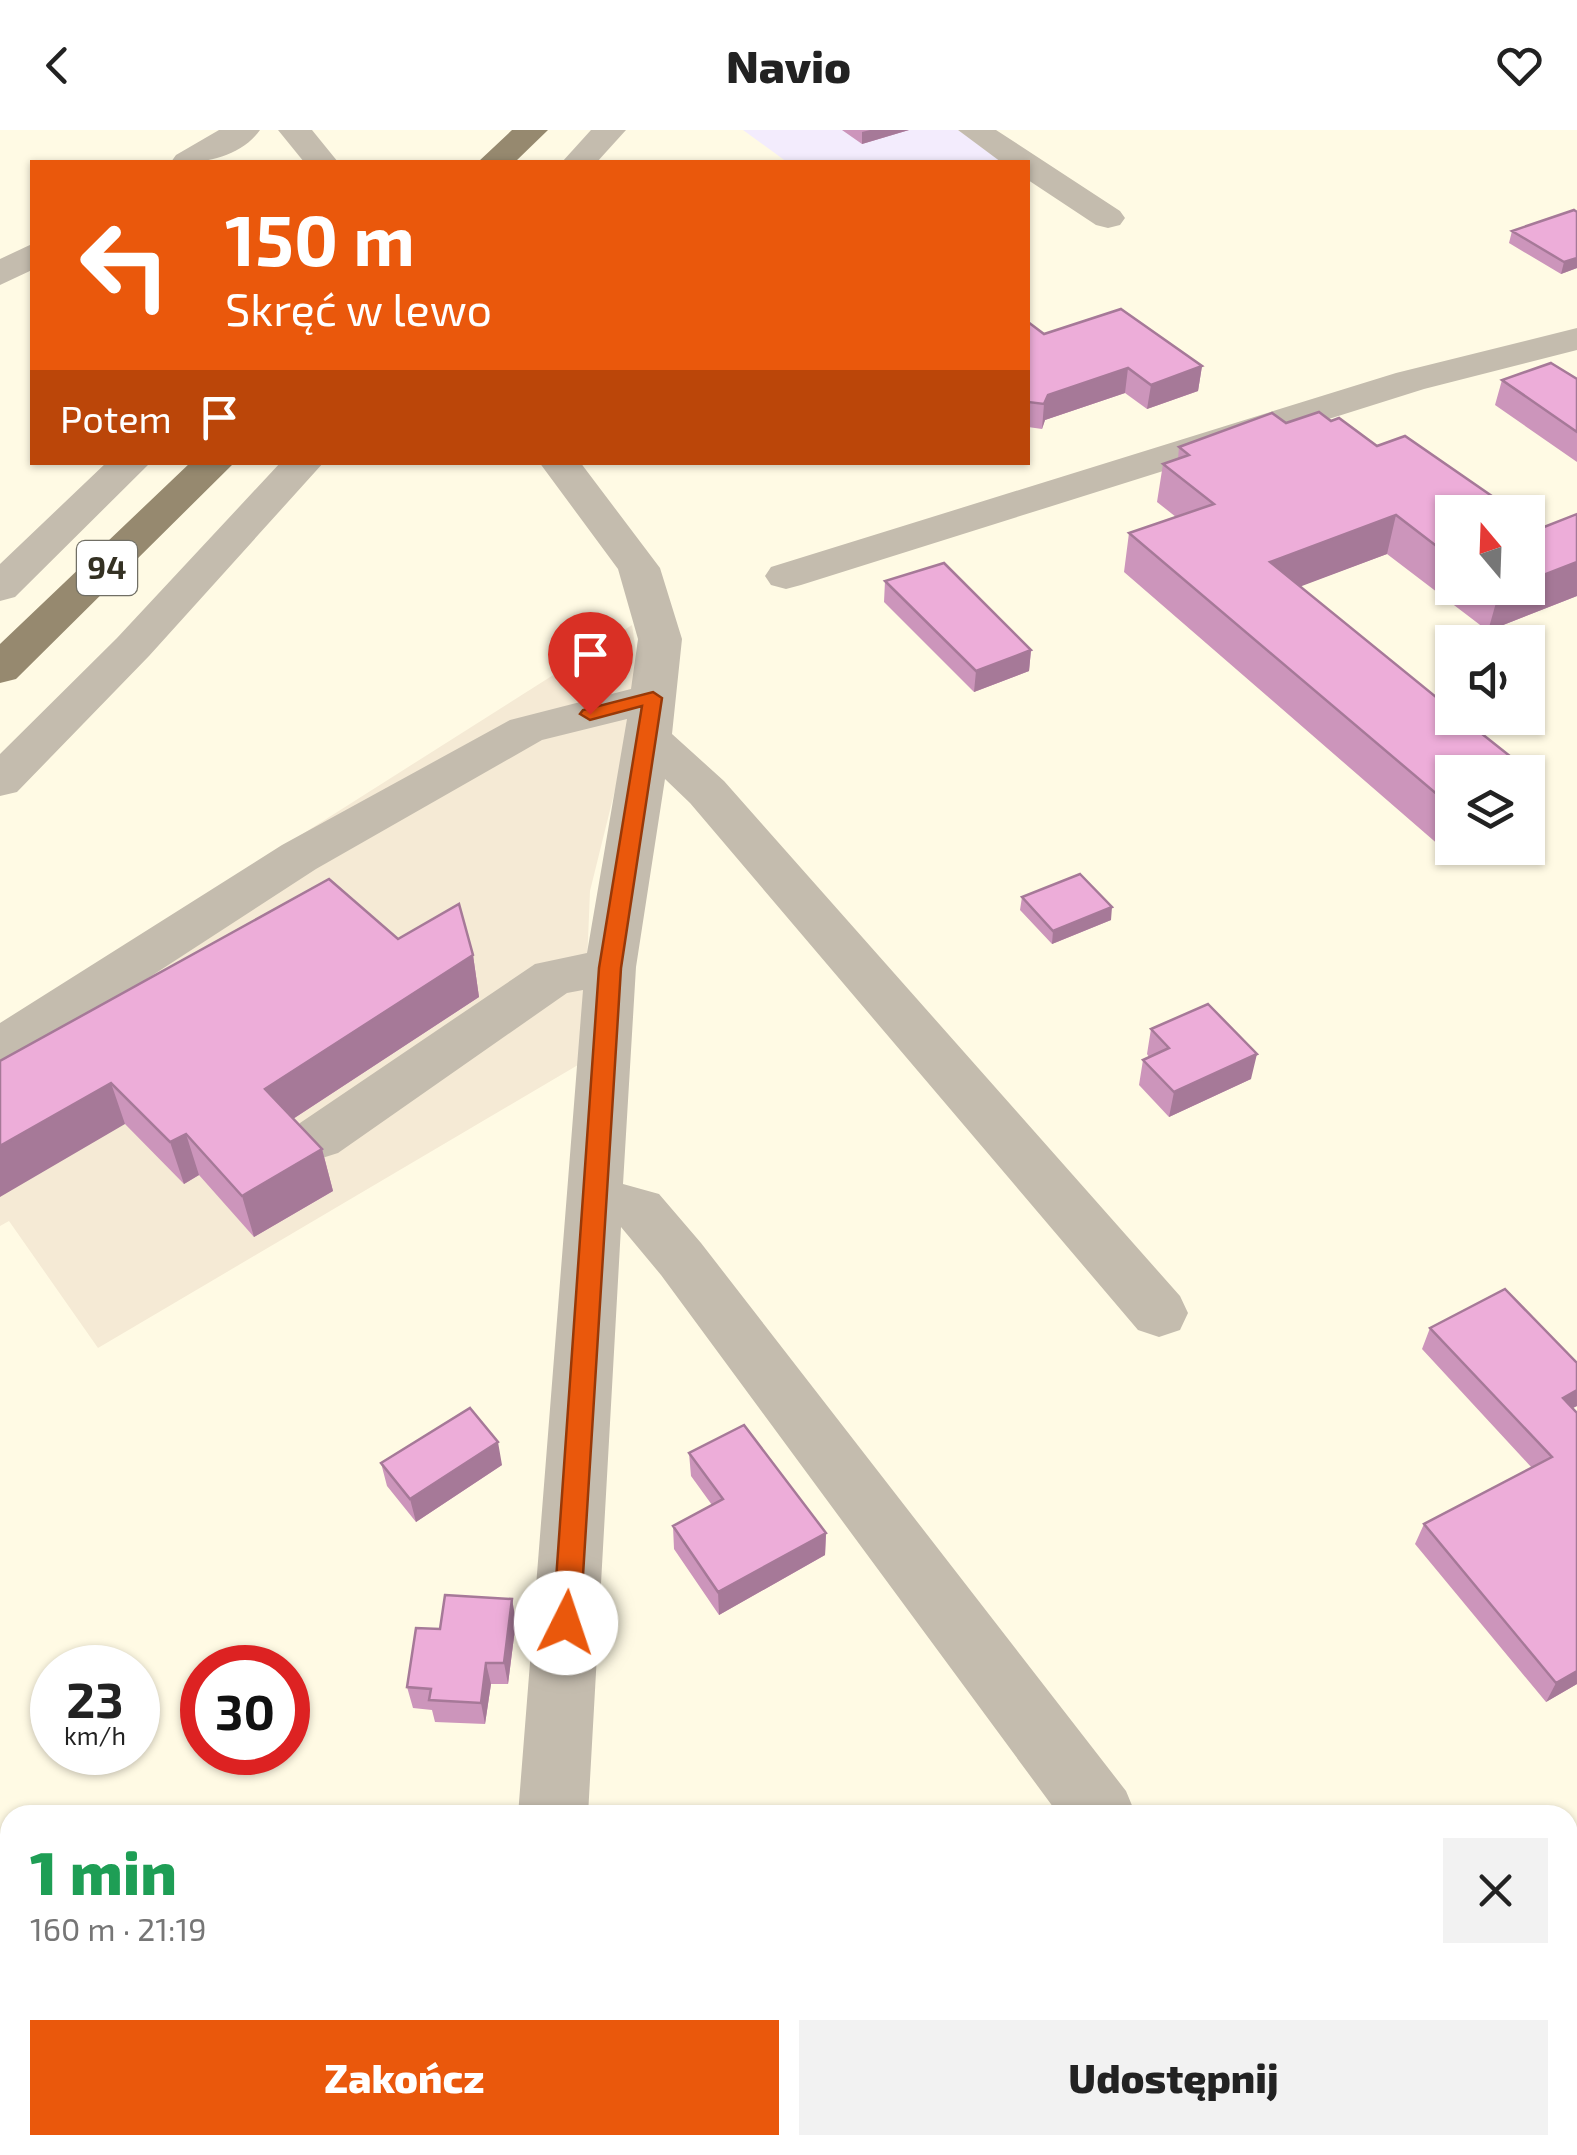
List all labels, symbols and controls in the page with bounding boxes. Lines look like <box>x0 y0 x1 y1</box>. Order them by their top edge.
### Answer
icon: back <box>30 38 85 93</box>
text: Navio <box>726 38 851 92</box>
icon: heart <box>1492 38 1547 93</box>
text: 150 m <box>225 196 415 280</box>
icon: left <box>60 200 190 330</box>
text: Skręć w lewo <box>225 281 492 335</box>
icon: arrive <box>192 390 247 445</box>
text: Potem <box>60 395 172 441</box>
north arrow <box>1435 495 1545 605</box>
map controls <box>1435 495 1545 865</box>
road number: 94 <box>77 541 137 595</box>
pin <box>548 612 633 715</box>
button: sound <box>1435 625 1545 735</box>
icon: arrive <box>563 627 618 682</box>
button: layers <box>1435 755 1545 865</box>
position arrow <box>514 1571 618 1675</box>
speed limit sign: 30 <box>180 1645 310 1775</box>
text: 23 <box>66 1668 124 1728</box>
text: km/h <box>64 1720 126 1750</box>
text: 1 min <box>30 1835 177 1907</box>
button: close <box>1443 1838 1548 1943</box>
text: 160 m · 21:19 <box>30 1909 207 1947</box>
button: Zakończ <box>30 2020 779 2135</box>
button: Udostępnij <box>799 2020 1548 2135</box>

